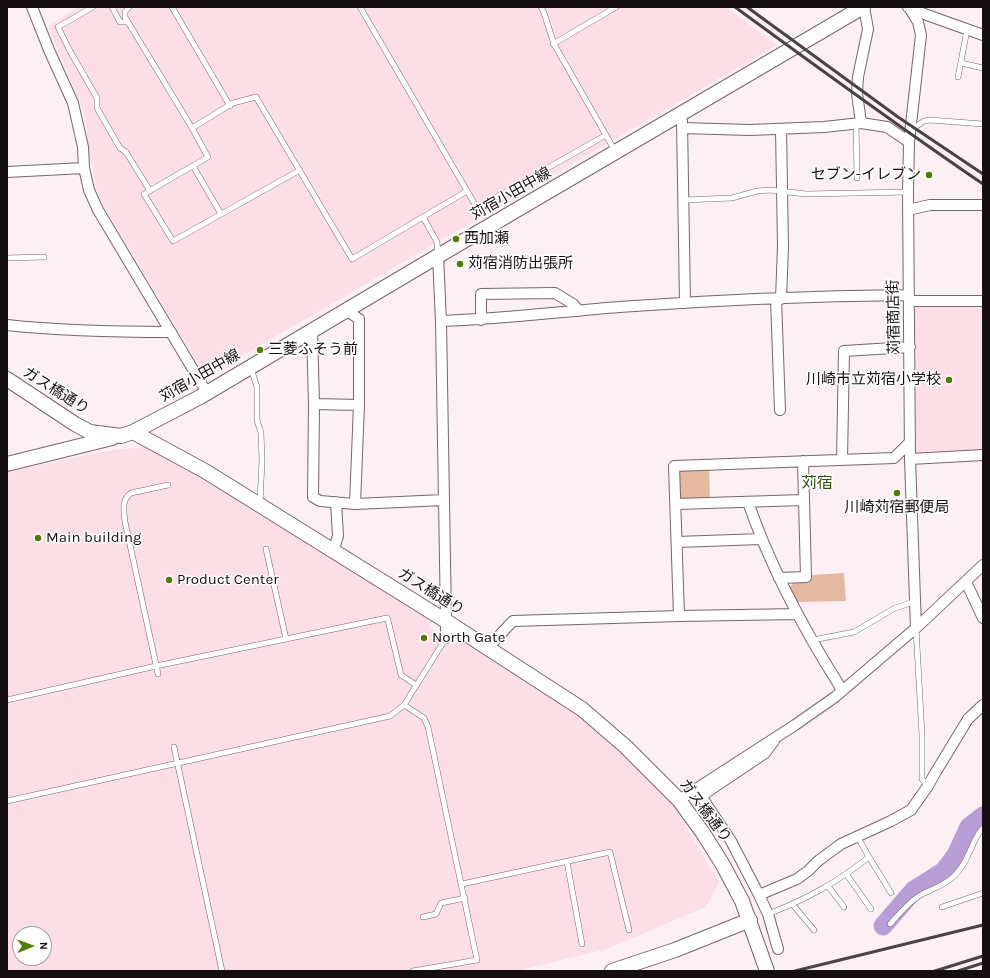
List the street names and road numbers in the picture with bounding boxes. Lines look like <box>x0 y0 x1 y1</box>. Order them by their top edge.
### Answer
street label: 苅宿小田中線 <box>468 164 554 224</box>
street label: 苅宿商店街 <box>884 279 904 355</box>
street label: 苅宿小田中線 <box>157 346 243 406</box>
street label: ガス橋通り <box>19 363 93 419</box>
street label: ガス橋通り <box>394 564 468 620</box>
street label: ガス橋通り <box>675 776 735 846</box>

